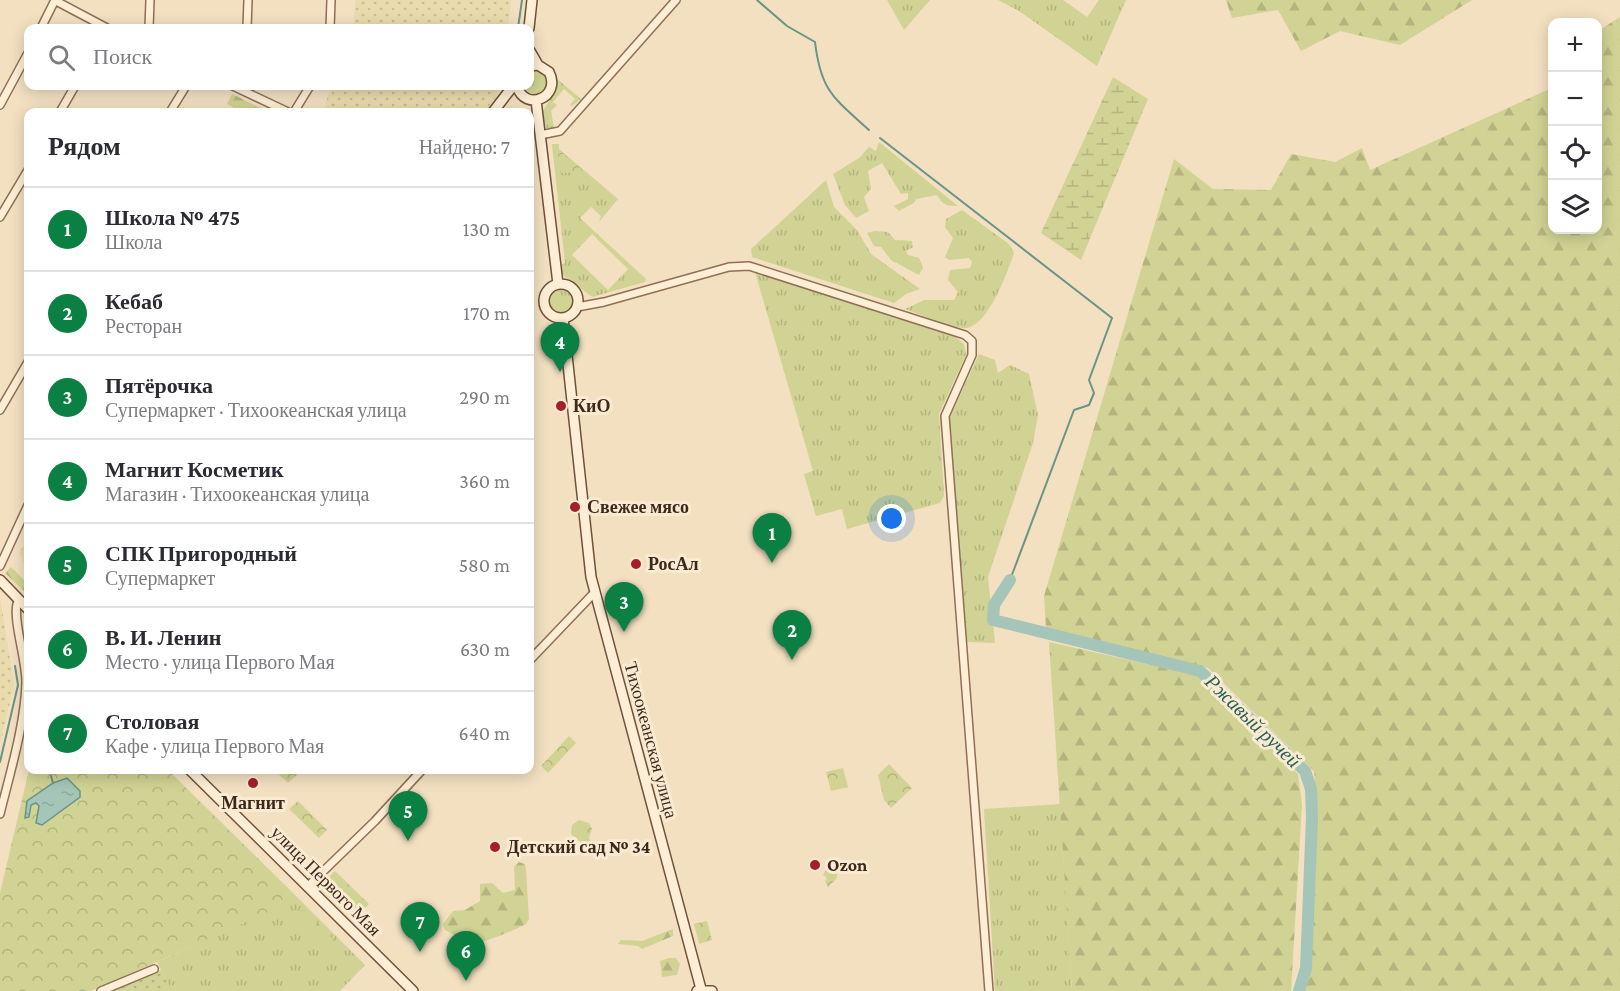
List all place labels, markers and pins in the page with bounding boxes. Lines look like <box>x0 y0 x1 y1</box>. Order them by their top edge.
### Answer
pin: 4 <box>540 322 580 372</box>
place label: КиО <box>573 396 610 416</box>
marker: КиО <box>554 399 568 413</box>
place label: Свежее мясо <box>587 497 689 517</box>
marker: Свежее мясо <box>568 500 582 514</box>
pin: 1 <box>752 514 792 563</box>
place label: РосАл <box>648 554 699 574</box>
marker: РосАл <box>629 557 643 571</box>
pin: 3 <box>604 582 644 632</box>
pin: 2 <box>772 610 812 660</box>
marker: Магнит <box>246 776 260 790</box>
pin: 5 <box>388 792 428 841</box>
place label: Магнит <box>221 793 285 813</box>
place label: Детский сад № 34 <box>507 837 651 857</box>
marker: Детский сад № 34 <box>488 840 502 854</box>
place label: Ozon <box>827 855 868 875</box>
marker: Ozon <box>808 858 822 872</box>
pin: 7 <box>400 902 440 952</box>
pin: 6 <box>446 932 486 981</box>

